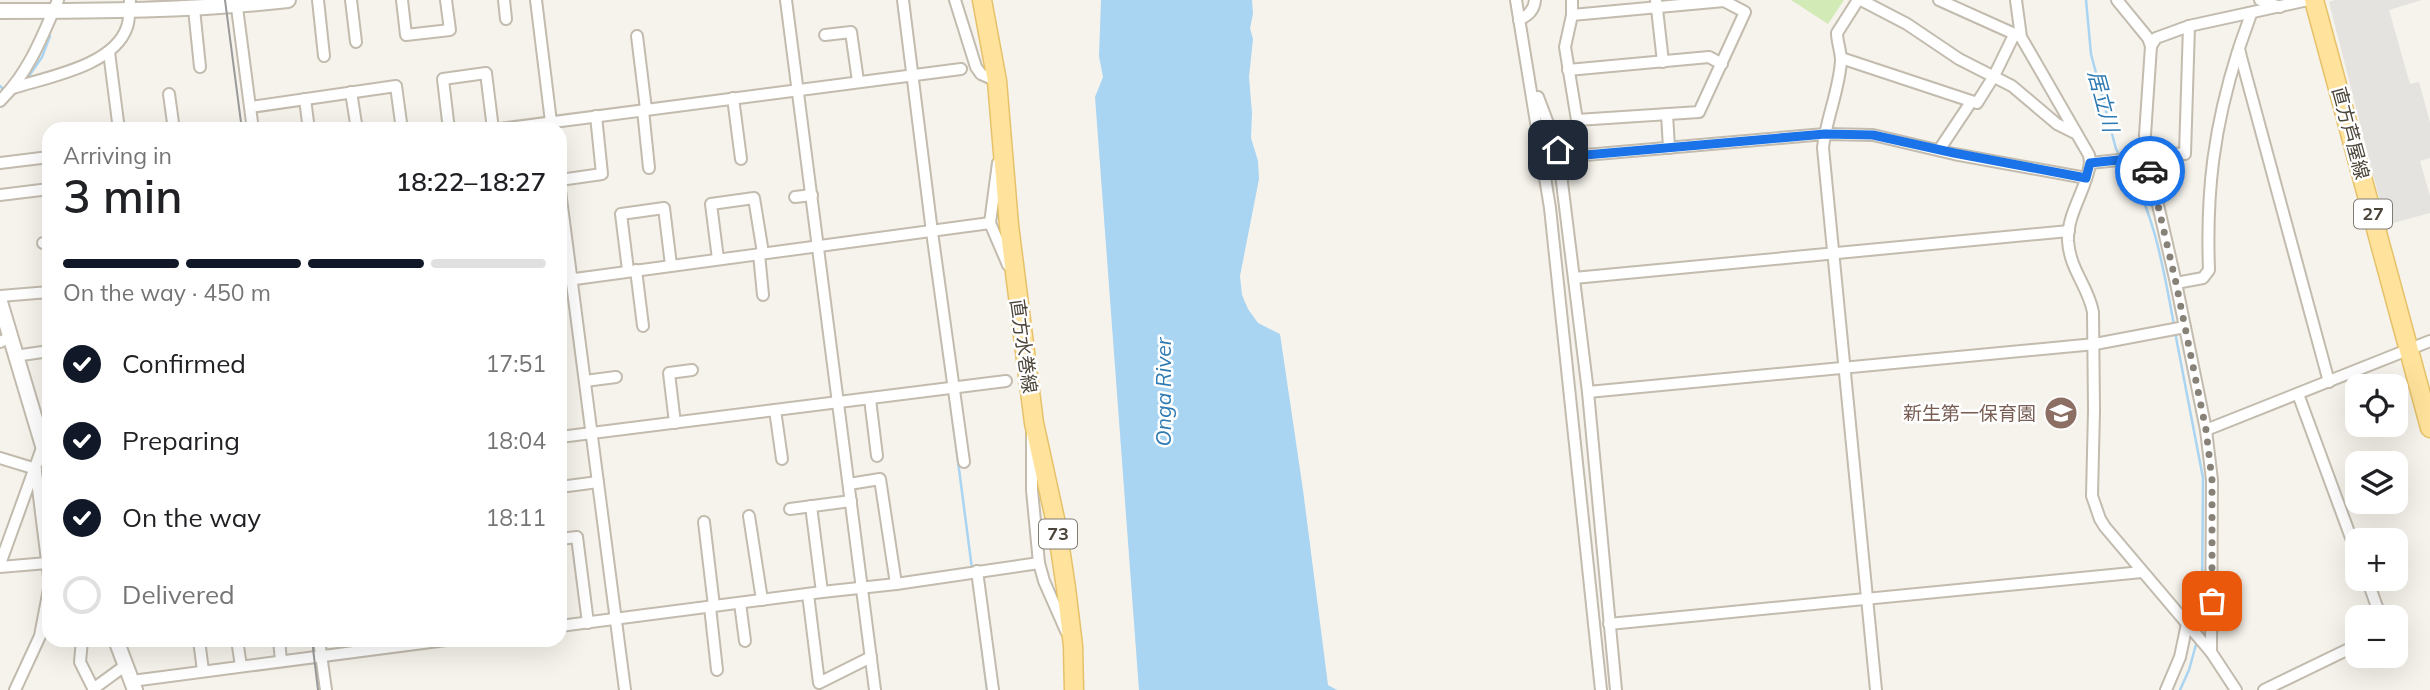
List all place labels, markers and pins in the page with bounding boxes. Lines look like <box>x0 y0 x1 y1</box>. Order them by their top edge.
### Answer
pin <box>1528 120 1588 180</box>
school or university icon: 新生第一保育園 <box>2042 394 2080 432</box>
place label: 新生第一保育園 <box>1903 401 2036 425</box>
pin <box>2182 571 2242 631</box>

